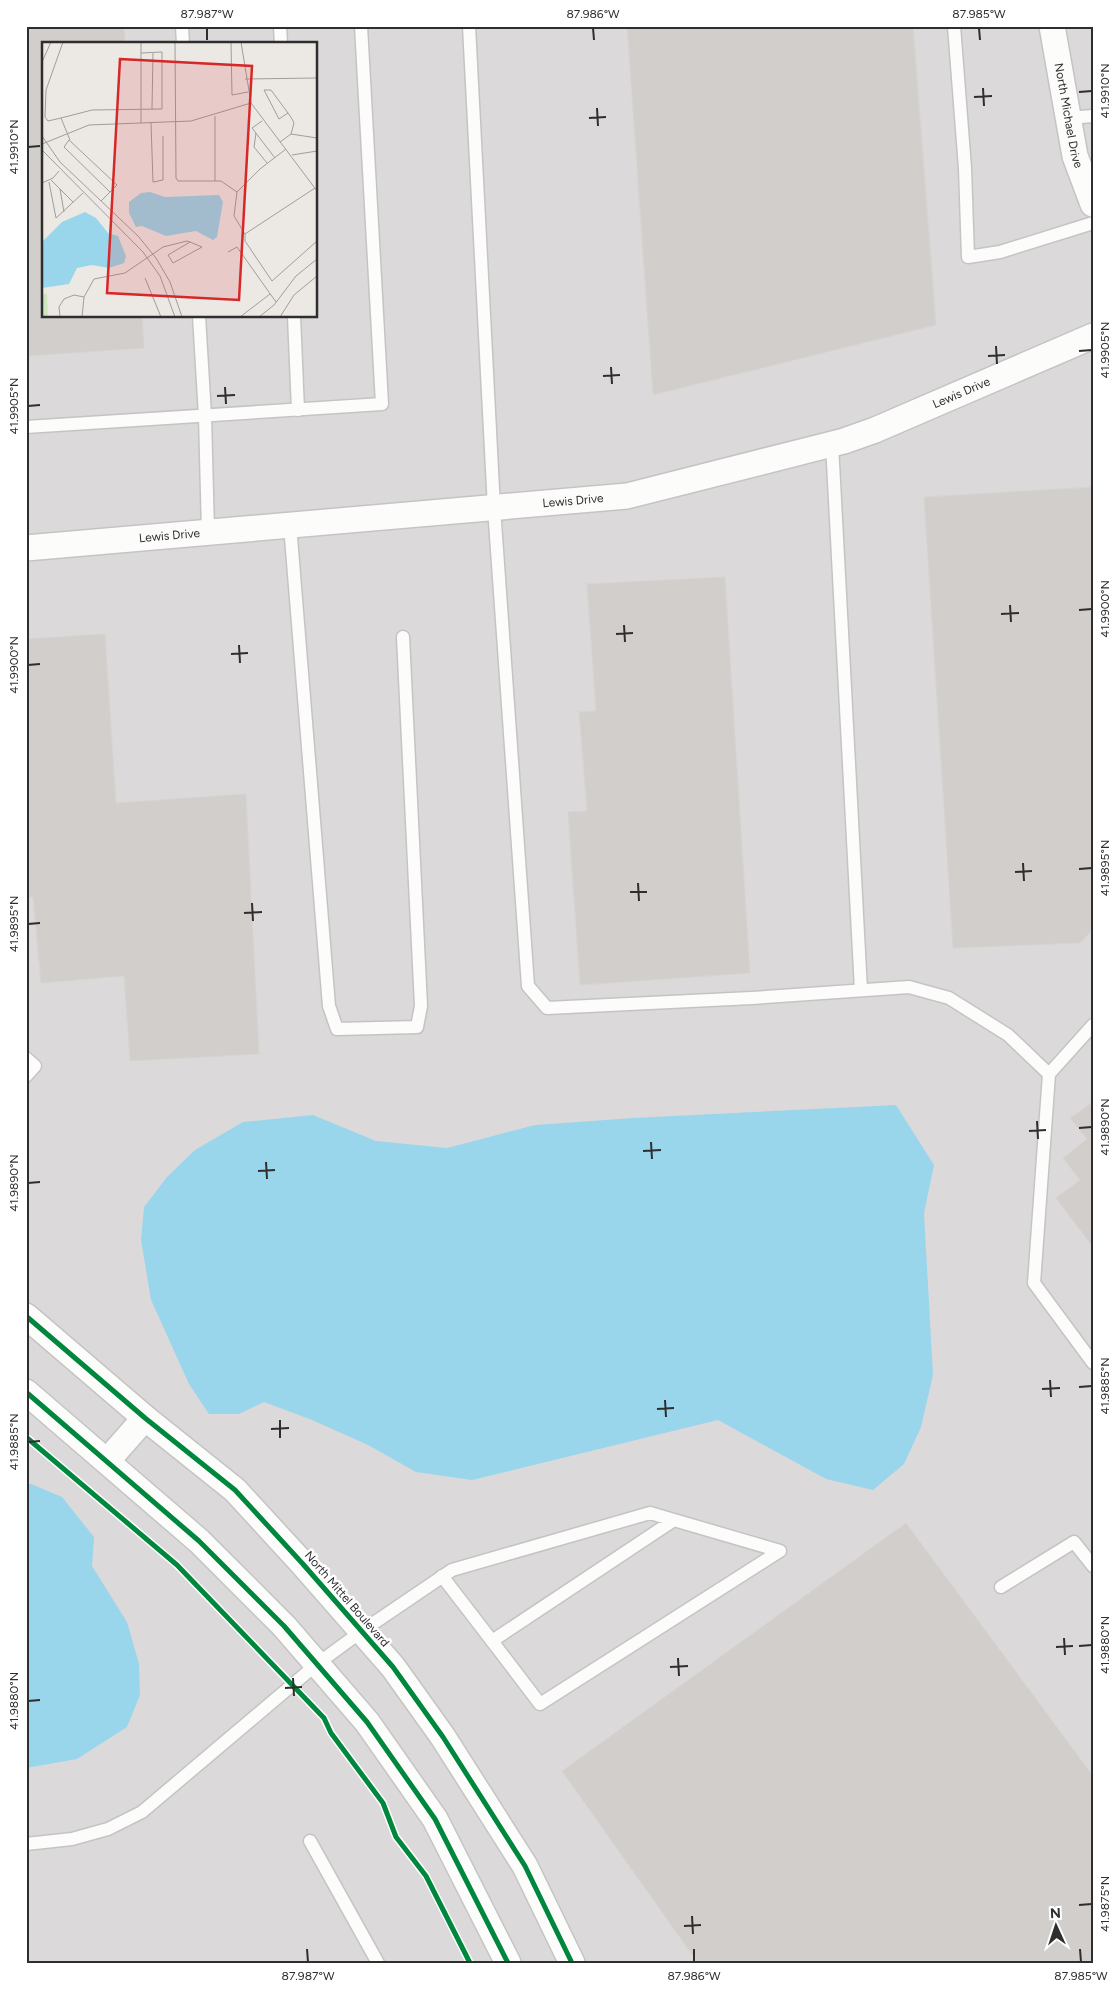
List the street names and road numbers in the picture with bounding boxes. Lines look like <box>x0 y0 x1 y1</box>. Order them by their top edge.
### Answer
street label: North Michael Drive <box>1052 62 1086 170</box>
street label: Lewis Drive <box>930 374 993 411</box>
street label: Lewis Drive <box>542 491 604 510</box>
street label: Lewis Drive <box>138 526 201 545</box>
street label: North Mittel Boulevard <box>302 1548 392 1650</box>

